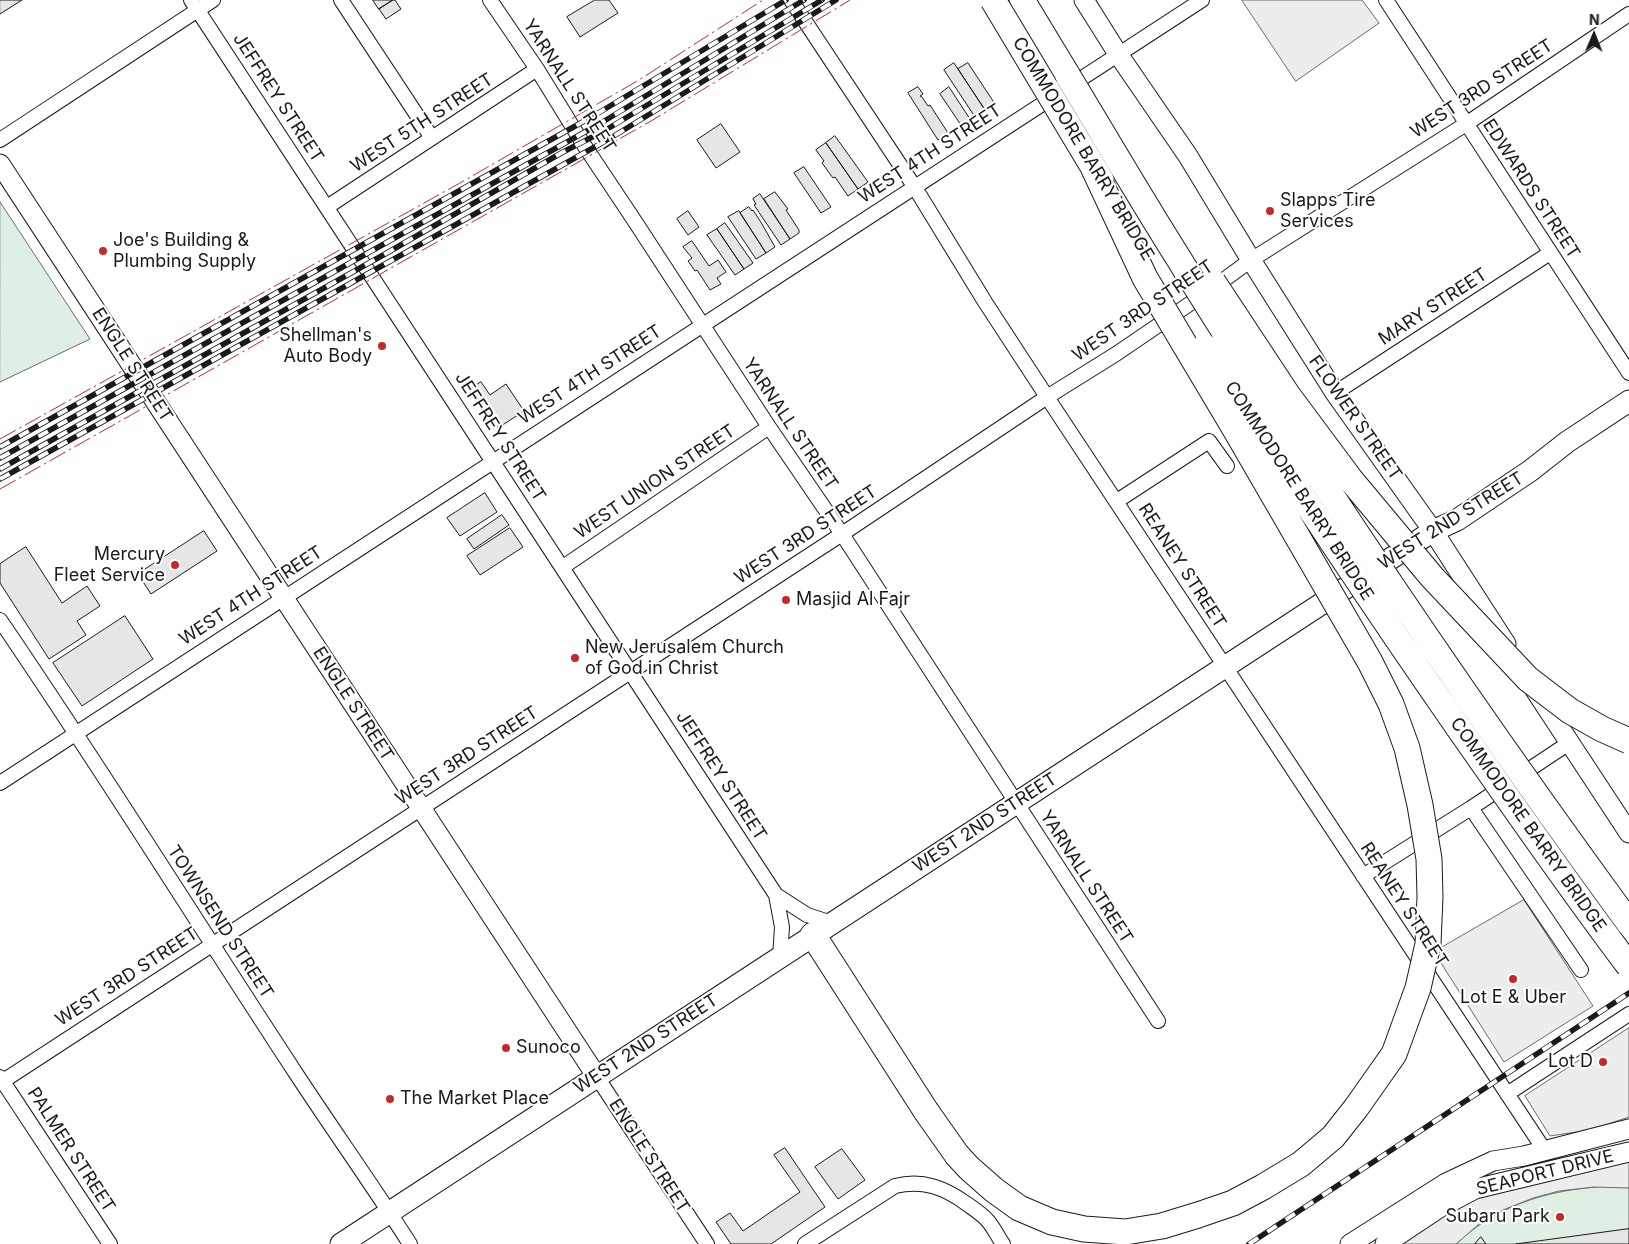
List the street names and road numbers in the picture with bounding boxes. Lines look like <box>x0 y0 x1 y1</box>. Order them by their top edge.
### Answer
street label: YARNALL STREET <box>518 15 620 157</box>
street label: JEFFREY STREET <box>228 29 328 167</box>
street label: COMMODORE BARRY BRIDGE <box>1008 33 1158 265</box>
street label: WEST 3RD STREET <box>1407 35 1557 143</box>
street label: WEST 5TH STREET <box>347 69 497 177</box>
street label: WEST 4TH STREET <box>854 100 1006 208</box>
street label: EDWARDS STREET <box>1478 115 1584 263</box>
street label: WEST 3RD STREET <box>1068 256 1218 366</box>
street label: MARY STREET <box>1375 264 1491 350</box>
street label: ENGLE STREET <box>87 304 177 426</box>
street label: WEST 4TH STREET <box>514 321 666 429</box>
street label: FLOWER STREET <box>1304 351 1406 485</box>
street label: YARNALL STREET <box>738 354 842 494</box>
street label: JEFFREY STREET <box>450 368 550 506</box>
street label: COMMODORE BARRY BRIDGE <box>1220 377 1378 605</box>
street label: WEST UNION STREET <box>571 420 739 544</box>
street label: WEST 2ND STREET <box>1374 467 1528 575</box>
street label: WEST 3RD STREET <box>731 481 881 589</box>
street label: REANEY STREET <box>1134 500 1230 632</box>
street label: WEST 4TH STREET <box>175 542 327 650</box>
street label: ENGLE STREET <box>308 643 398 765</box>
street label: WEST 3RD STREET <box>392 702 542 810</box>
street label: JEFFREY STREET <box>671 707 771 845</box>
street label: COMMODORE BARRY BRIDGE <box>1445 714 1611 936</box>
street label: WEST 2ND STREET <box>909 768 1061 878</box>
street label: YARNALL STREET <box>1035 806 1137 948</box>
street label: REANEY STREET <box>1356 839 1452 971</box>
street label: TOWNSEND STREET <box>162 841 278 1003</box>
street label: WEST 3RD STREET <box>52 923 202 1031</box>
street label: WEST 2ND STREET <box>570 989 722 1099</box>
street label: PALMER STREET <box>23 1084 119 1216</box>
street label: ENGLE STREET <box>604 1095 694 1217</box>
street label: SEAPORT DRIVE <box>1474 1145 1616 1201</box>

